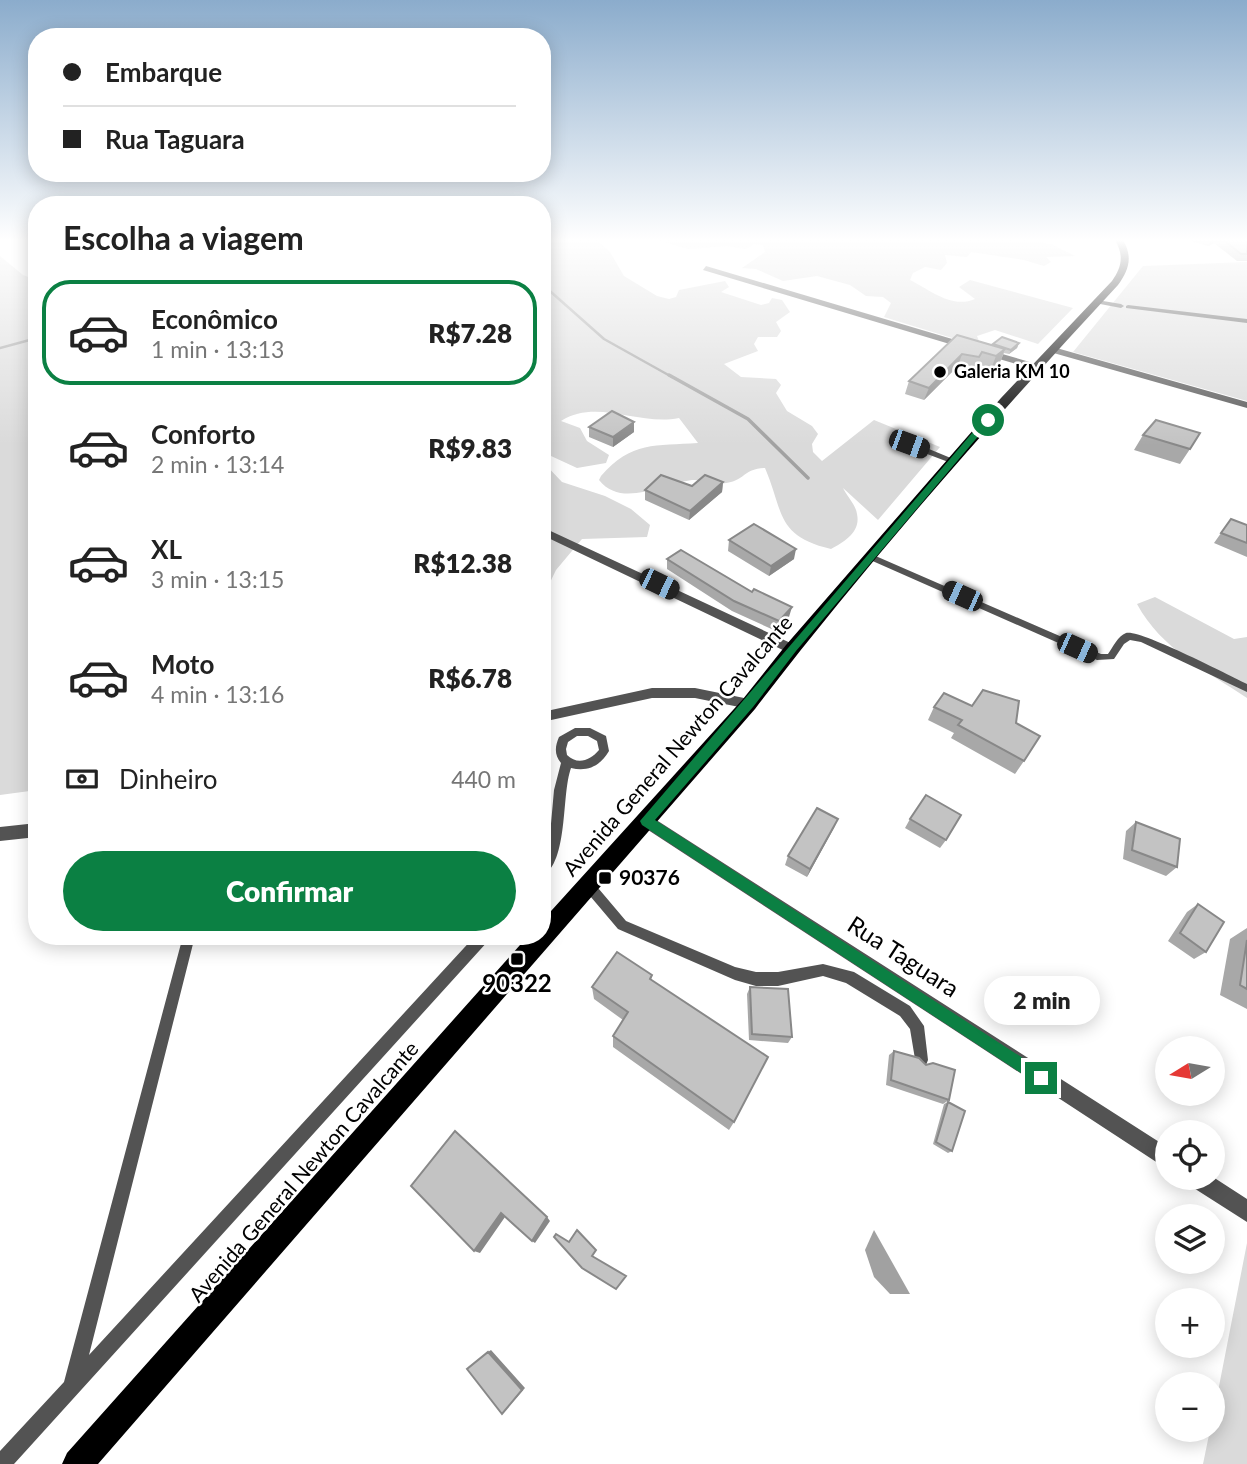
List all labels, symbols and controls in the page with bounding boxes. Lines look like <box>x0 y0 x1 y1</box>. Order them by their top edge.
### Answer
text: Embarque <box>105 56 222 88</box>
text: Rua Taguara <box>105 123 245 155</box>
text: Escolha a viagem <box>63 218 304 257</box>
icon: car <box>67 301 130 364</box>
text: Econômico <box>151 303 278 335</box>
text: R$7.28 <box>428 317 512 349</box>
text: 1 min · 13:13 <box>151 335 284 363</box>
place label: Galeria KM 10 <box>954 360 1070 382</box>
marker: Galeria KM 10 <box>932 364 948 380</box>
route start <box>972 404 1004 436</box>
icon: car <box>67 416 130 479</box>
text: Conforto <box>151 418 255 450</box>
car <box>886 427 933 461</box>
text: R$9.83 <box>428 432 512 464</box>
text: 2 min · 13:14 <box>151 450 284 478</box>
icon: car <box>67 531 130 594</box>
text: XL <box>151 533 182 565</box>
text: R$12.38 <box>413 547 512 579</box>
text: 3 min · 13:15 <box>151 565 284 593</box>
car <box>636 565 683 603</box>
car <box>939 578 986 614</box>
street label: Avenida General Newton Cavalcante <box>557 610 797 880</box>
car <box>1054 630 1101 666</box>
icon: car <box>67 646 130 709</box>
text: Moto <box>151 648 214 680</box>
text: R$6.78 <box>428 662 512 694</box>
text: 4 min · 13:16 <box>151 680 284 708</box>
icon: cash <box>63 760 101 798</box>
text: Dinheiro <box>119 763 217 795</box>
text: 440 m <box>451 765 516 793</box>
button: Confirmar <box>63 851 516 931</box>
place label: 90376 <box>619 864 680 889</box>
marker: 90376 <box>597 870 613 886</box>
street label: Rua Taguara <box>843 909 965 1002</box>
marker: 90322 <box>509 951 525 967</box>
place label: 90322 <box>482 968 552 997</box>
callout: 2 min <box>983 976 1099 1026</box>
text: 2 min <box>1013 986 1071 1014</box>
street label: Avenida General Newton Cavalcante <box>183 1036 423 1306</box>
north arrow <box>1155 1036 1225 1106</box>
map controls <box>1155 1036 1225 1442</box>
route end <box>1025 1062 1057 1094</box>
button: locate <box>1155 1120 1225 1190</box>
button: layers <box>1155 1204 1225 1274</box>
button: + <box>1155 1288 1225 1358</box>
button: − <box>1155 1372 1225 1442</box>

